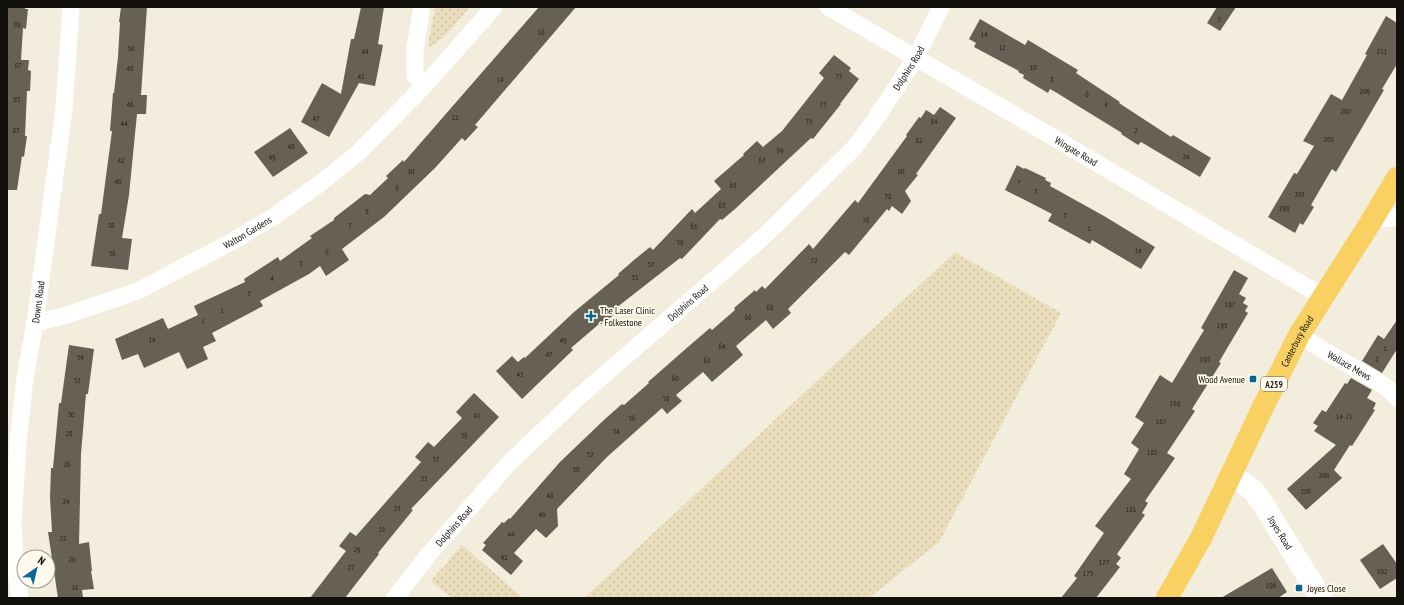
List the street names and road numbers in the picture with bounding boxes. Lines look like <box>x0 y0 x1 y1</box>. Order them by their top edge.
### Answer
street label: Dolphins Road <box>890 44 927 93</box>
street label: Wingate Road <box>1052 133 1100 169</box>
street label: Walton Gardens <box>221 212 274 252</box>
street label: Downs Road <box>29 280 47 324</box>
street label: Dolphins Road <box>665 281 711 324</box>
street label: Canterbury Road <box>1278 313 1316 369</box>
street label: Wallace Mews <box>1325 348 1374 383</box>
road number: A259 <box>1261 377 1287 391</box>
street label: Dolphins Road <box>432 503 475 549</box>
street label: Joyes Road <box>1265 513 1296 552</box>

